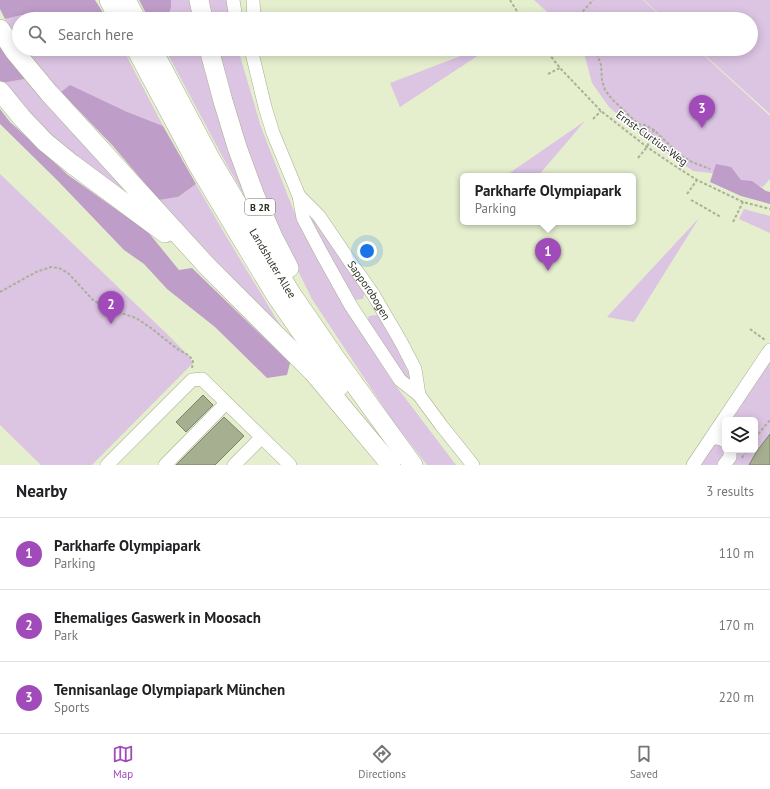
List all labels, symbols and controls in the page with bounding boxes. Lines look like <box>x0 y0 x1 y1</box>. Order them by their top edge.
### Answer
search box <box>12 12 758 56</box>
icon: search <box>26 23 48 45</box>
text: Search here <box>58 25 134 44</box>
pin: 3 <box>689 95 715 128</box>
street label: Ernst-Curtius-Weg <box>614 107 691 169</box>
popup <box>460 173 636 225</box>
text: Parkharfe Olympiapark <box>475 181 621 200</box>
road number: B 2R <box>245 199 275 215</box>
text: Parking <box>475 200 516 217</box>
street label: Landshuter Allee <box>246 226 299 301</box>
pin: 1 <box>535 238 561 271</box>
your location <box>357 241 377 261</box>
street label: Sapporobogen <box>345 258 394 323</box>
pin: 2 <box>98 291 124 324</box>
map controls <box>722 417 758 453</box>
button: layers <box>722 417 758 453</box>
text: Nearby <box>16 480 67 502</box>
text: 3 results <box>706 483 754 500</box>
text: Parkharfe Olympiapark <box>54 536 201 555</box>
text: 1 <box>25 545 33 562</box>
text: 110 m <box>719 545 754 562</box>
text: Parking <box>54 555 95 572</box>
text: Ehemaliges Gaswerk in Moosach <box>54 608 261 627</box>
text: 2 <box>25 617 33 634</box>
text: 170 m <box>719 617 754 634</box>
text: Park <box>54 627 78 644</box>
text: Tennisanlage Olympiapark München <box>54 680 285 699</box>
text: 3 <box>25 689 33 706</box>
text: 220 m <box>719 689 754 706</box>
text: Sports <box>54 699 90 716</box>
tab: Map <box>112 743 134 781</box>
tab: Directions <box>358 743 406 781</box>
tab: Saved <box>630 743 658 781</box>

